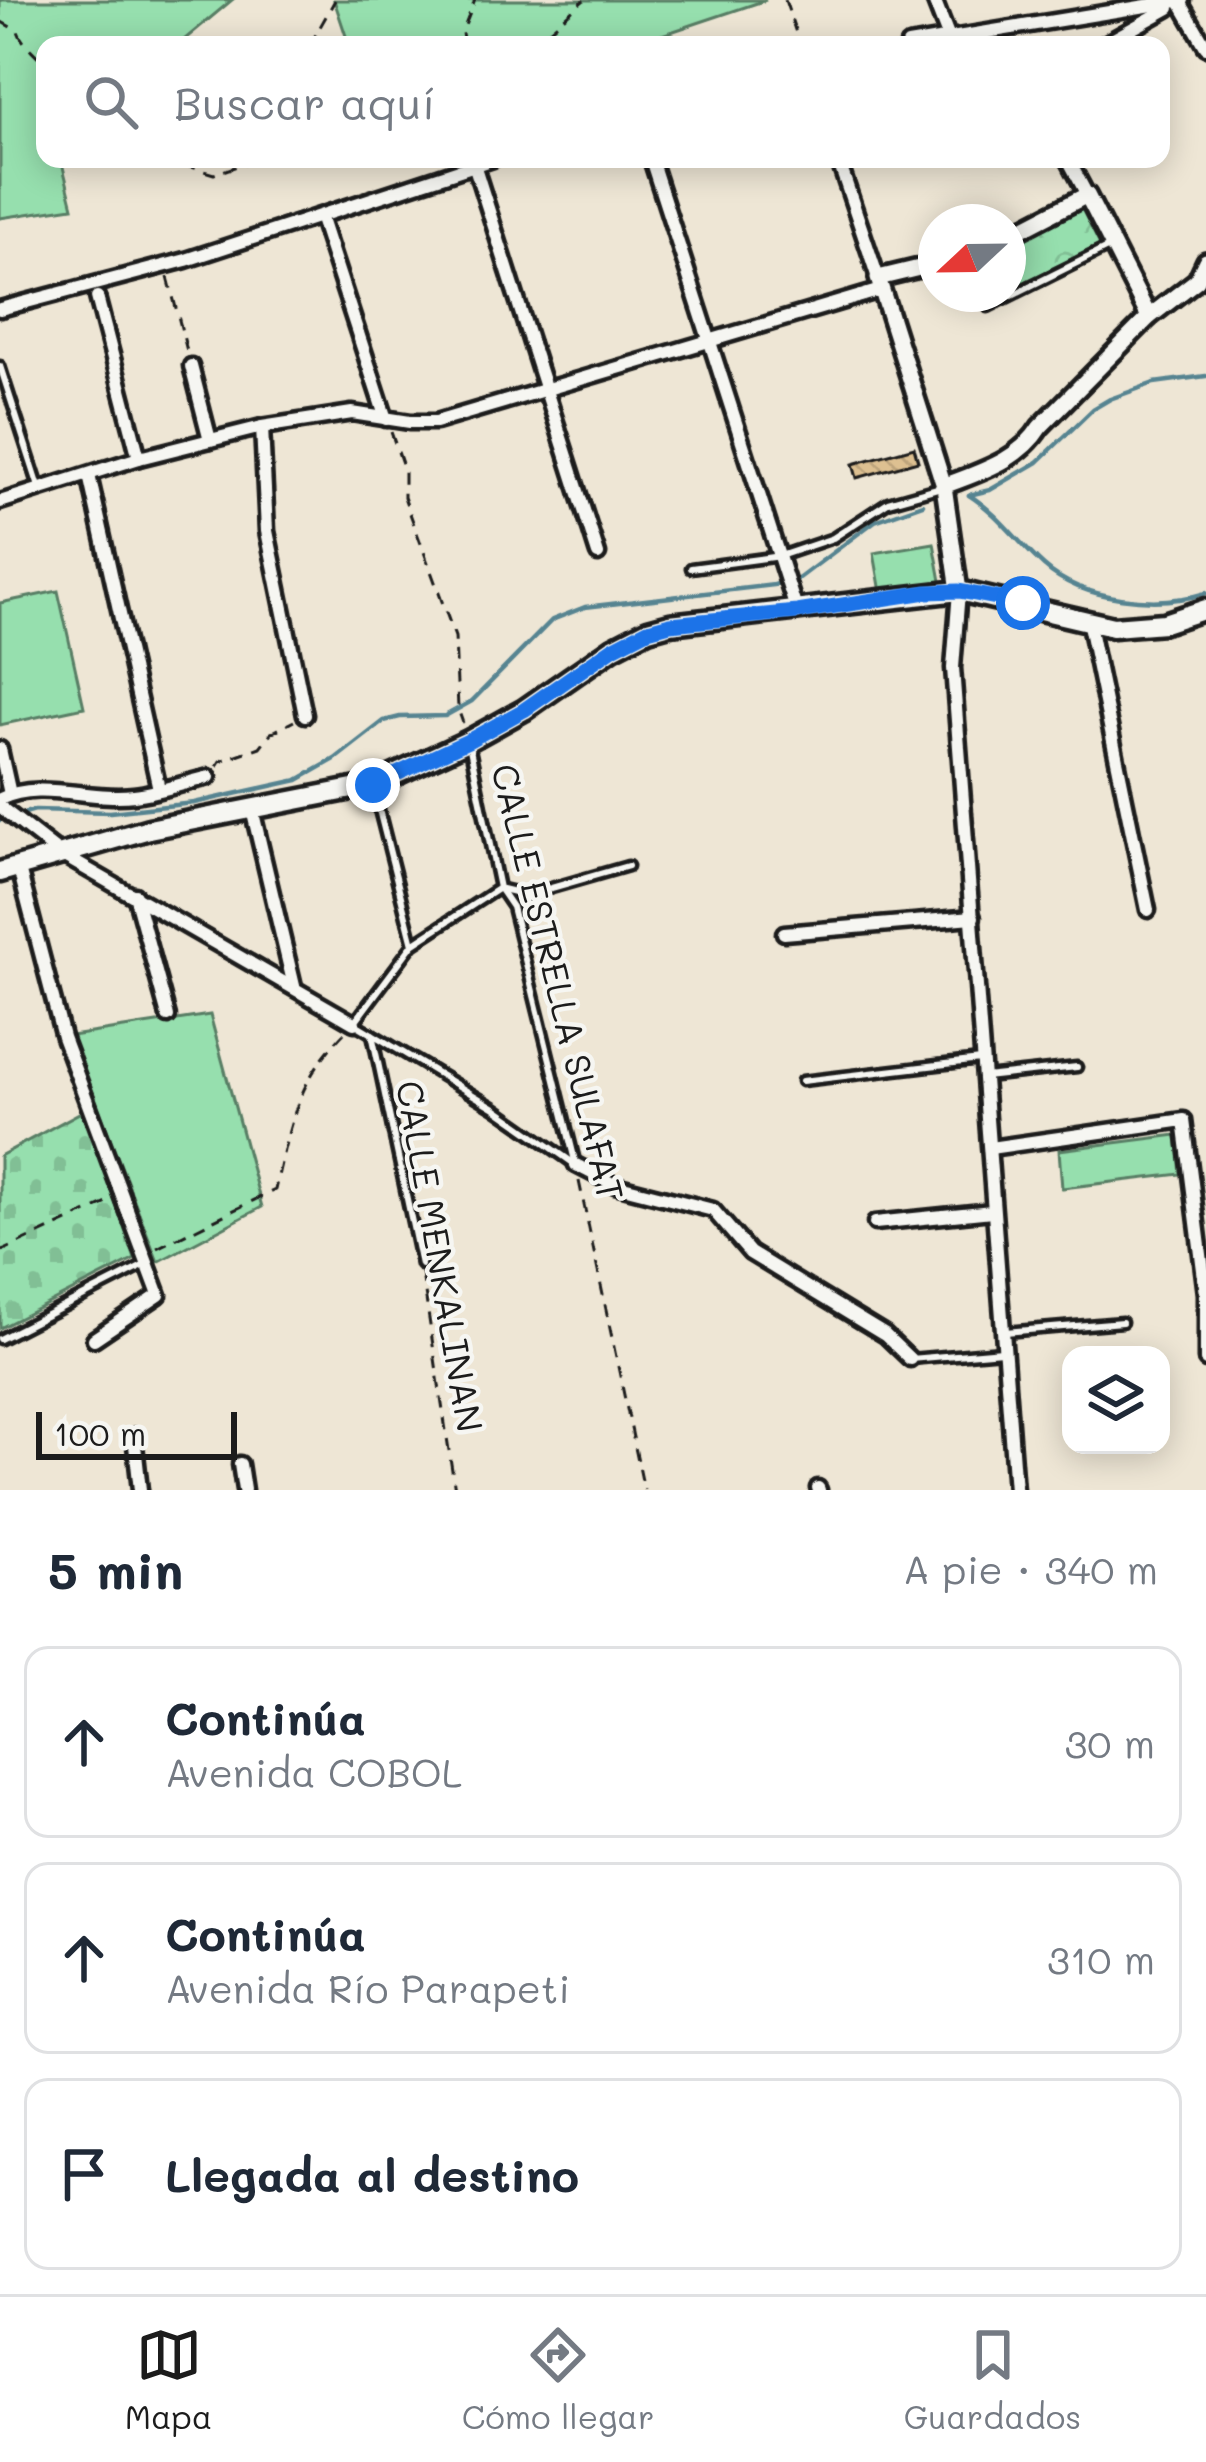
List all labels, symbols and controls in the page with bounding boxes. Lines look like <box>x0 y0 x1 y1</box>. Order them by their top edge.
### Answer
search box <box>36 36 1170 168</box>
icon: search <box>78 69 144 135</box>
text: Buscar aquí <box>174 73 436 131</box>
north arrow <box>918 204 1026 312</box>
route start <box>996 576 1050 630</box>
route end <box>346 758 400 812</box>
street label: CALLE ESTRELLA SULAFAT <box>482 759 636 1205</box>
street label: CALLE MENKALINAN <box>387 1077 495 1435</box>
map controls <box>1062 1346 1170 1454</box>
button: layers <box>1062 1346 1170 1454</box>
scale bar <box>36 1406 237 1459</box>
text: 100 m <box>54 1411 146 1454</box>
text: 5 min <box>48 1535 183 1602</box>
text: A pie · 340 m <box>903 1543 1158 1594</box>
text: Continúa <box>165 1688 366 1746</box>
icon: ahead <box>51 1709 117 1775</box>
text: 30 m <box>1065 1717 1155 1768</box>
text: Avenida COBOL <box>165 1746 462 1797</box>
text: Continúa <box>165 1904 366 1962</box>
icon: ahead <box>51 1925 117 1991</box>
text: 310 m <box>1047 1933 1155 1984</box>
text: Avenida Río Parapeti <box>165 1962 570 2013</box>
icon: arrive <box>51 2141 117 2207</box>
text: Llegada al destino <box>165 2145 579 2203</box>
tab: Mapa <box>125 2322 212 2437</box>
tab: Cómo llegar <box>462 2322 654 2437</box>
tab: Guardados <box>904 2322 1081 2437</box>

